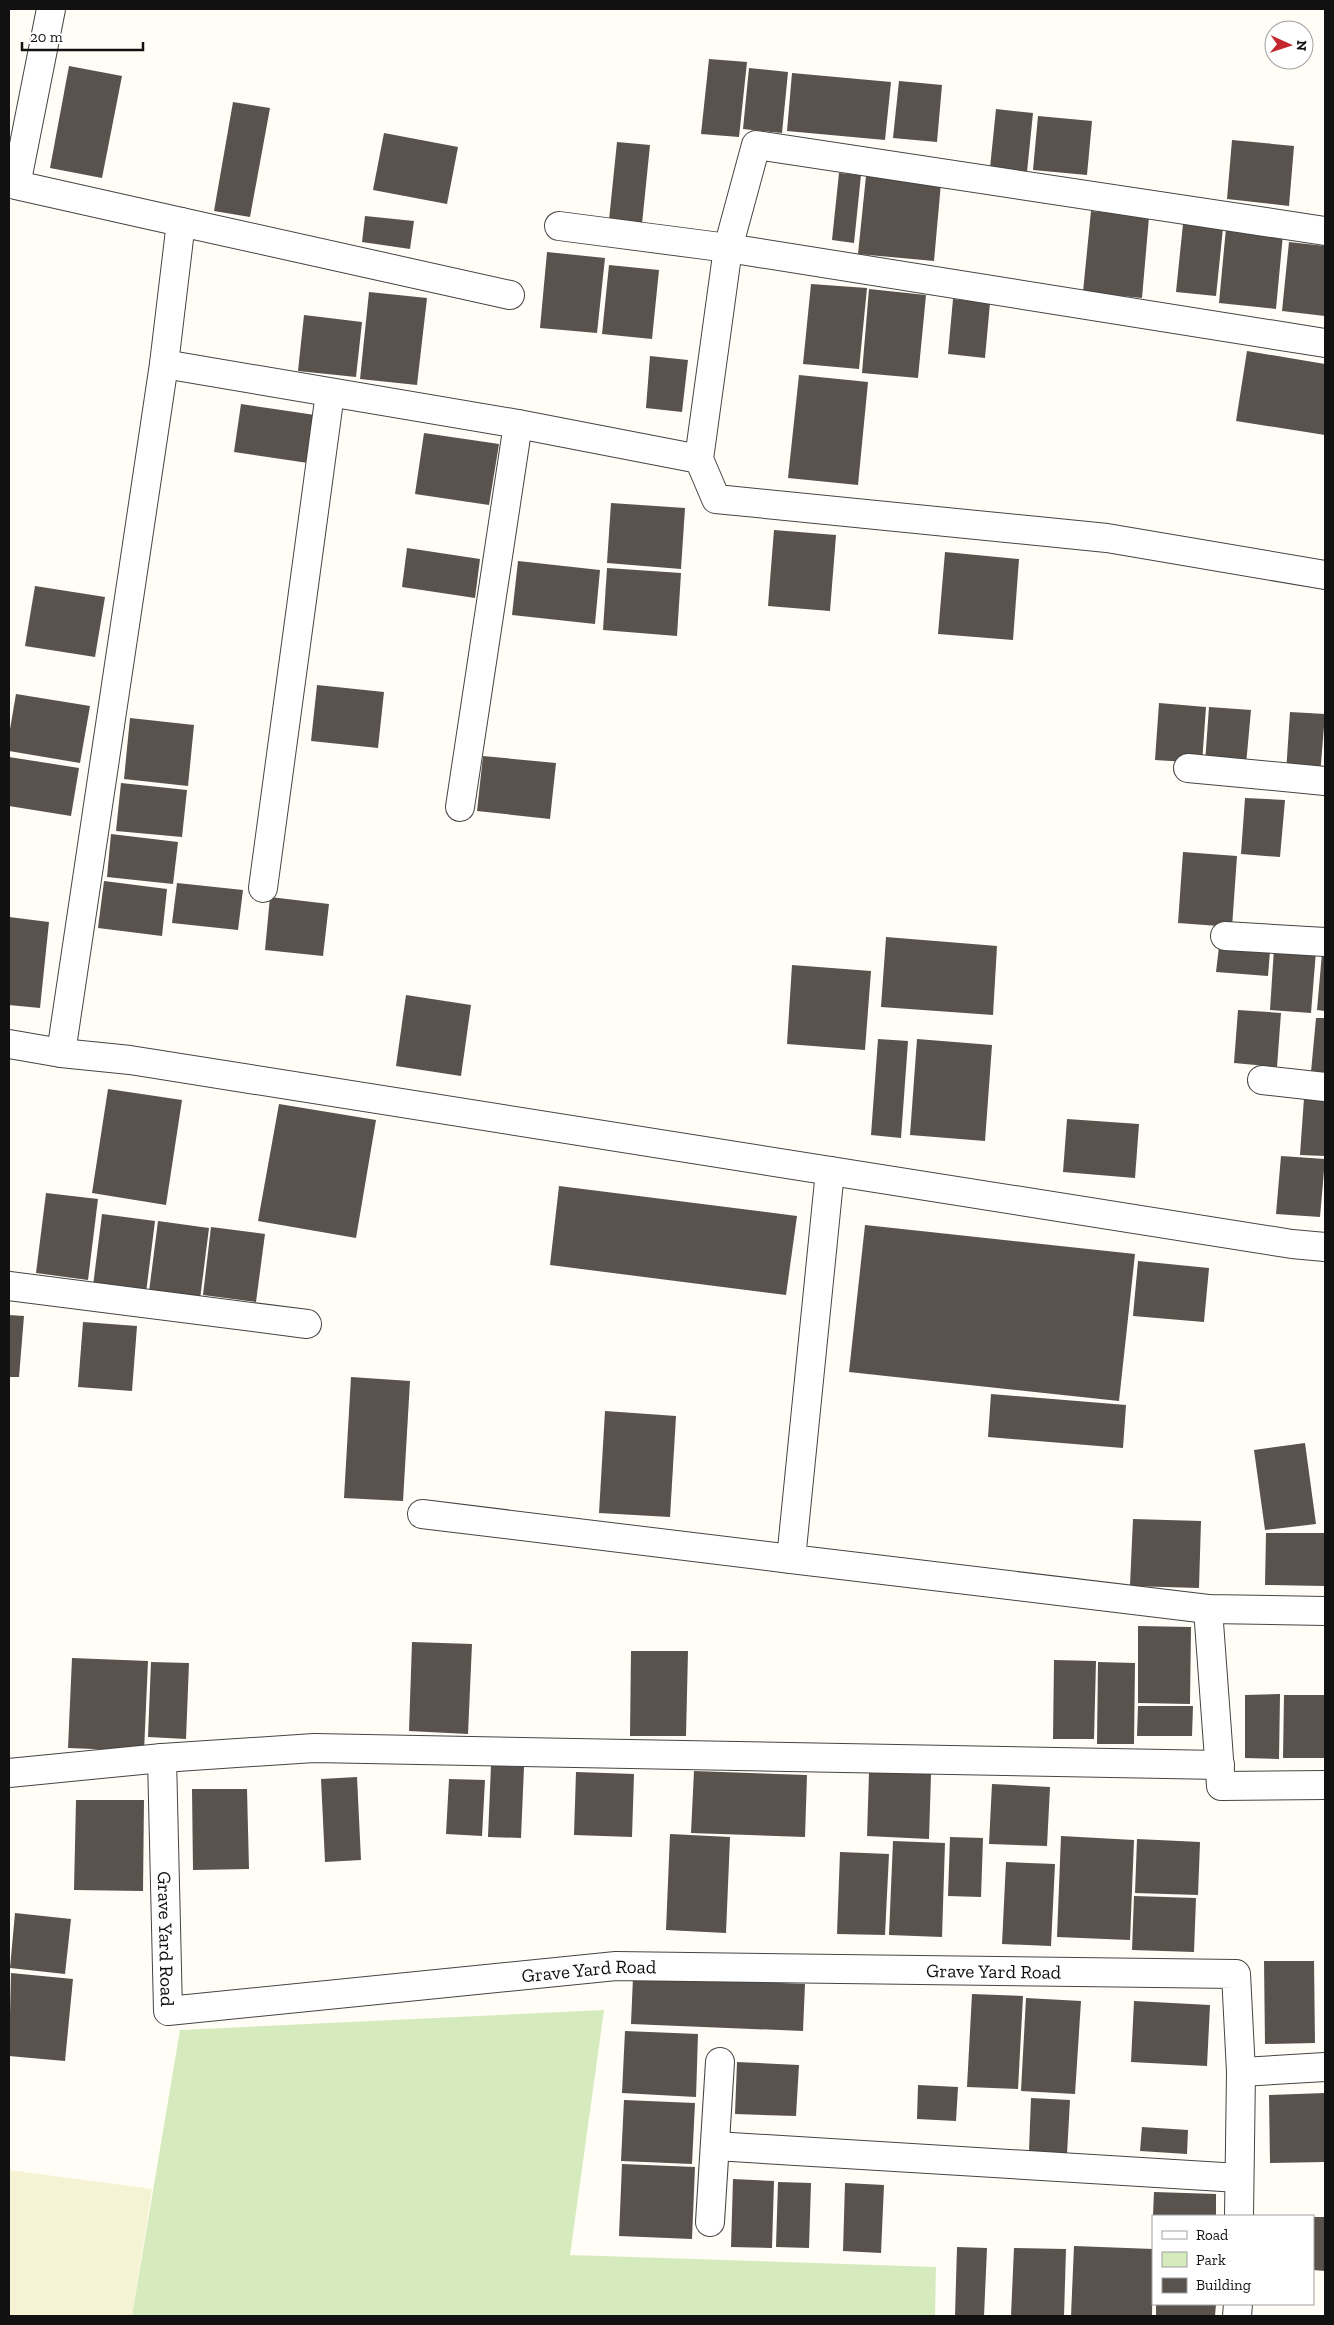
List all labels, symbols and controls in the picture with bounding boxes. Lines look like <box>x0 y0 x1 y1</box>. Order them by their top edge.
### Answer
scale bar <box>22 20 144 52</box>
north arrow <box>1264 20 1314 70</box>
text: 20 m <box>30 28 63 46</box>
text: N <box>1293 40 1310 52</box>
street label: Grave Yard Road <box>153 1871 179 2007</box>
street label: Grave Yard Road <box>521 1955 657 1987</box>
street label: Grave Yard Road <box>926 1959 1062 1984</box>
legend <box>1152 2215 1314 2305</box>
text: Road <box>1196 2226 1229 2244</box>
text: Park <box>1196 2251 1226 2269</box>
text: Building <box>1196 2276 1251 2294</box>

